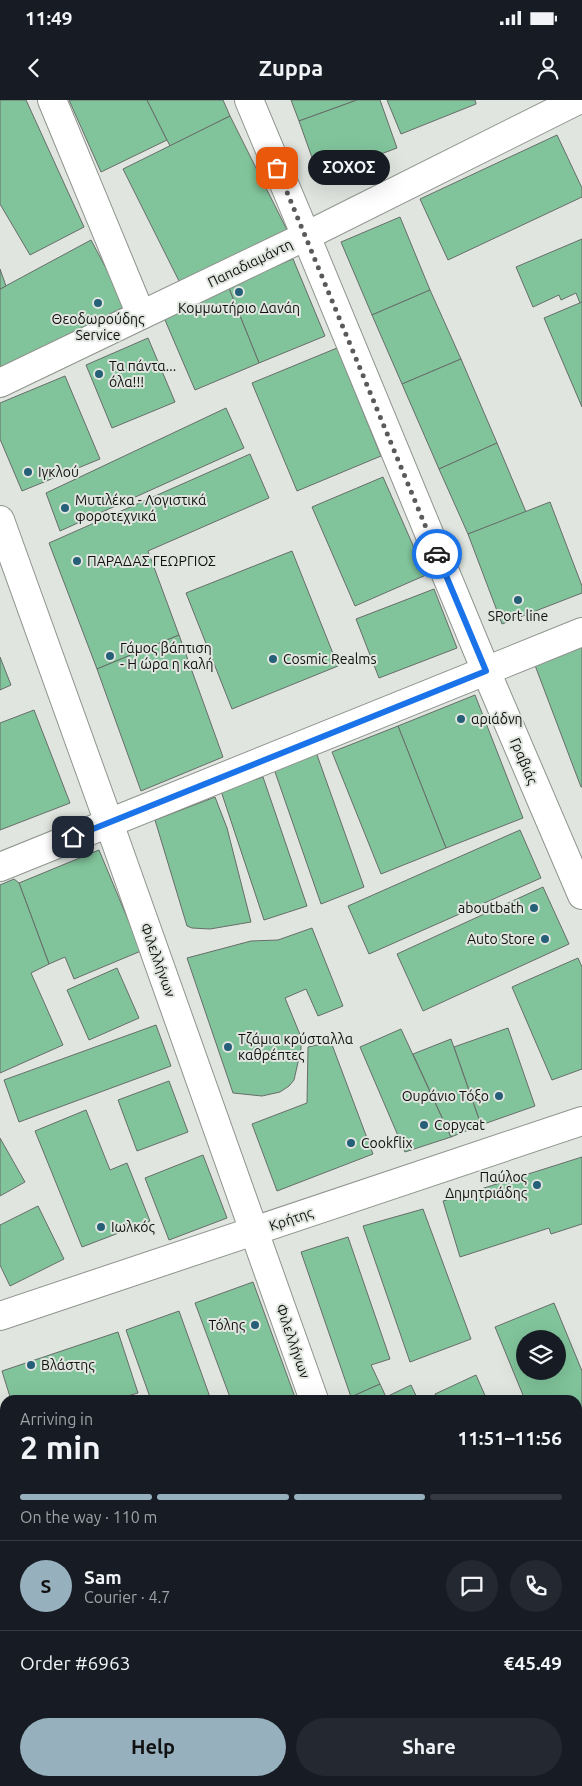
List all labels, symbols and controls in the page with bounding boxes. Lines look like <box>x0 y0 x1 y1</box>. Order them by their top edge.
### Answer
text: 11:49 <box>25 7 73 29</box>
icon: back <box>20 54 48 82</box>
icon: person <box>534 54 562 82</box>
text: Zuppa <box>259 55 323 80</box>
pin <box>256 147 298 189</box>
callout: ΣΟΧΟΣ <box>307 150 390 186</box>
icon: bag <box>263 154 291 182</box>
text: ΣΟΧΟΣ <box>323 158 375 176</box>
street label: Παπαδιαμάντη <box>205 236 295 290</box>
marker: Κομμωτήριο Δανάη <box>233 286 245 298</box>
marker: Θεοδωρούδης Service <box>92 297 104 309</box>
place label: Κομμωτήριο Δανάη <box>178 300 300 316</box>
place label: Θεοδωρούδης Service <box>52 311 145 343</box>
place label: Τα πάντα... όλα!!! <box>109 358 176 390</box>
marker: Τα πάντα... όλα!!! <box>93 368 105 380</box>
place label: Ιγκλού <box>38 464 79 480</box>
marker: Ιγκλού <box>22 466 34 478</box>
place label: Μυτιλέκα - Λογιστικά φοροτεχνικά <box>75 492 207 524</box>
marker: Μυτιλέκα - Λογιστικά φοροτεχνικά <box>59 502 71 514</box>
courier <box>412 529 462 579</box>
icon: car <box>423 540 451 568</box>
place label: ΠΑΡΑΔΑΣ ΓΕΩΡΓΙΟΣ <box>87 553 216 569</box>
marker: ΠΑΡΑΔΑΣ ΓΕΩΡΓΙΟΣ <box>71 555 83 567</box>
marker: SPort line <box>512 594 524 606</box>
place label: SPort line <box>488 608 548 624</box>
place label: Γάμος βάπτιση - Η ώρα η καλή <box>120 640 214 672</box>
marker: Γάμος βάπτιση - Η ώρα η καλή <box>104 650 116 662</box>
place label: Cosmic Realms <box>283 651 376 667</box>
marker: Cosmic Realms <box>267 653 279 665</box>
place label: αριάδνη <box>471 711 523 727</box>
marker: αριάδνη <box>455 713 467 725</box>
street label: Γραβιάς <box>507 735 541 787</box>
pin <box>52 816 94 858</box>
icon: home <box>59 823 87 851</box>
place label: aboutbath <box>458 900 524 916</box>
marker: aboutbath <box>528 902 540 914</box>
street label: Φιλελλήνων <box>137 921 179 999</box>
place label: Auto Store <box>467 931 535 947</box>
marker: Auto Store <box>539 933 551 945</box>
place label: Τζάμια κρύσταλλα καθρέπτες <box>238 1031 354 1063</box>
marker: Τζάμια κρύσταλλα καθρέπτες <box>222 1041 234 1053</box>
place label: Ουράνιο Τόξο <box>402 1088 489 1104</box>
marker: Ουράνιο Τόξο <box>493 1090 505 1102</box>
place label: Copycat <box>434 1117 485 1133</box>
marker: Copycat <box>418 1119 430 1131</box>
place label: Cookflix <box>361 1135 413 1151</box>
marker: Cookflix <box>345 1137 357 1149</box>
place label: Παύλος Δημητριάδης <box>445 1169 528 1201</box>
marker: Παύλος Δημητριάδης <box>531 1179 543 1191</box>
street label: Κρήτης <box>267 1204 316 1234</box>
place label: Ιωλκός <box>111 1219 155 1235</box>
marker: Ιωλκός <box>95 1221 107 1233</box>
street label: Φιλελλήνων <box>273 1302 313 1380</box>
place label: Τόλης <box>208 1317 246 1333</box>
marker: Τόλης <box>249 1319 261 1331</box>
map controls <box>516 1330 566 1380</box>
button: layers <box>516 1330 566 1380</box>
place label: Βλάστης <box>41 1357 95 1373</box>
marker: Βλάστης <box>25 1359 37 1371</box>
text: Arriving in <box>20 1410 93 1428</box>
text: 11:51–11:56 <box>457 1427 562 1449</box>
text: 2 min <box>20 1429 101 1465</box>
text: On the way · 110 m <box>20 1508 157 1526</box>
button: chat <box>446 1560 498 1612</box>
button: phone <box>510 1560 562 1612</box>
text: Sam <box>84 1566 122 1588</box>
text: S <box>41 1575 51 1597</box>
text: Courier · 4.7 <box>84 1588 170 1606</box>
text: Order #6963 <box>20 1652 130 1674</box>
text: €45.49 <box>504 1652 562 1674</box>
button: Help <box>20 1718 286 1776</box>
button: Share <box>296 1718 562 1776</box>

